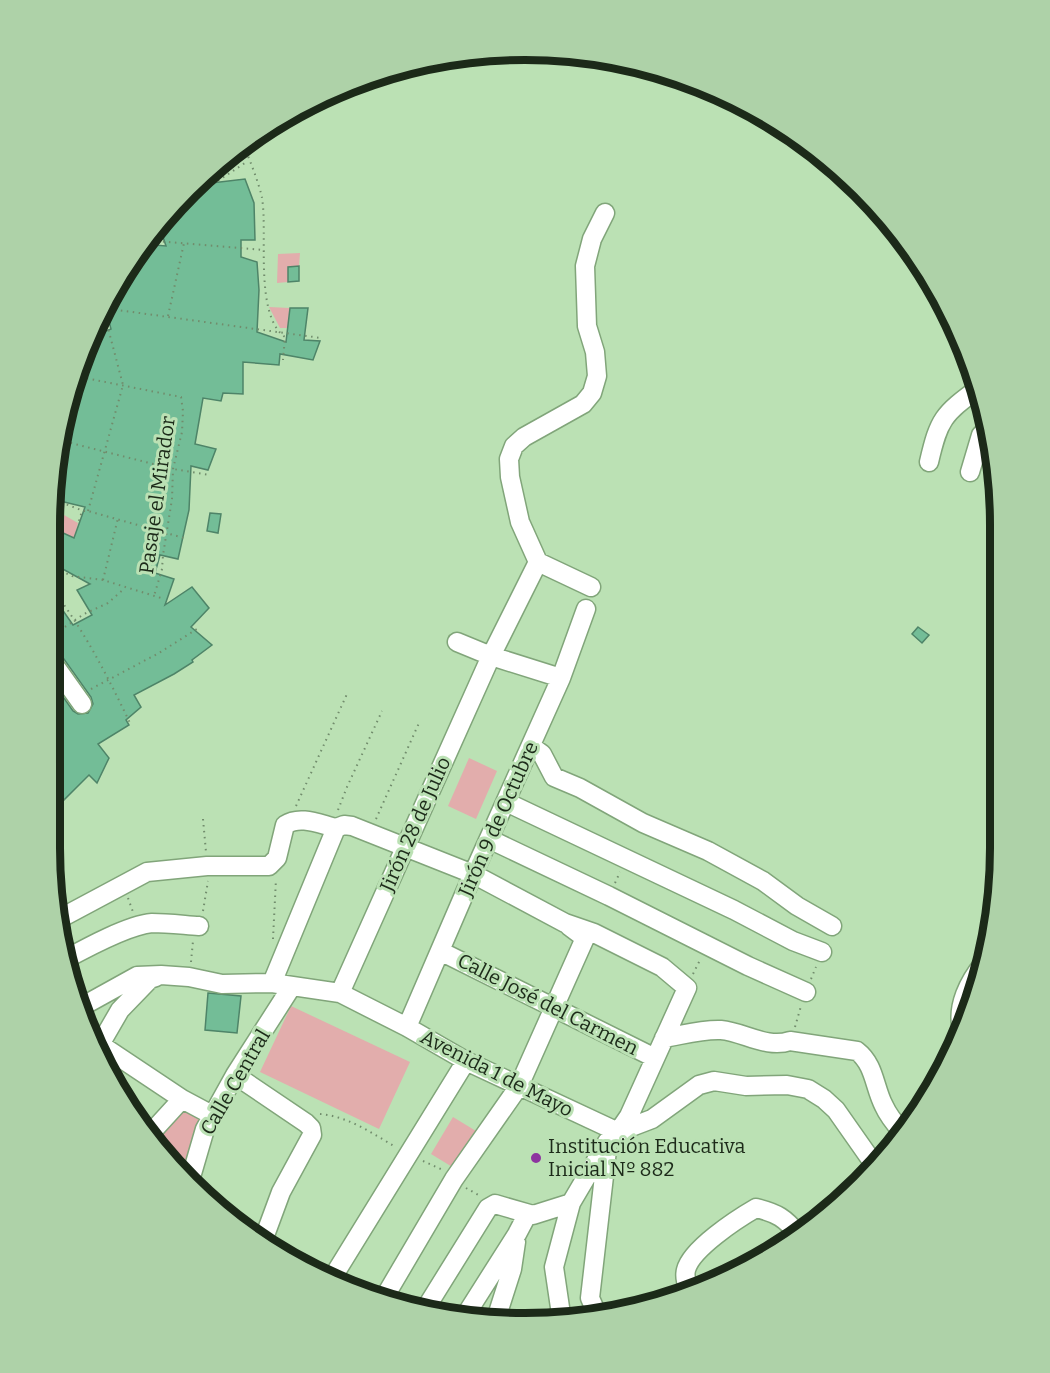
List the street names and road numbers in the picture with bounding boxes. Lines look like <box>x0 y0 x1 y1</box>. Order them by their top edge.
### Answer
street label: Pasaje el Mirador <box>134 414 181 576</box>
street label: Jirón 9 de Octubre <box>453 738 543 901</box>
street label: Jirón 28 de Julio <box>374 753 455 896</box>
street label: Calle José del Carmen <box>454 948 643 1060</box>
street label: Avenida 1 de Mayo <box>417 1024 577 1122</box>
street label: Calle Central <box>195 1025 275 1139</box>

